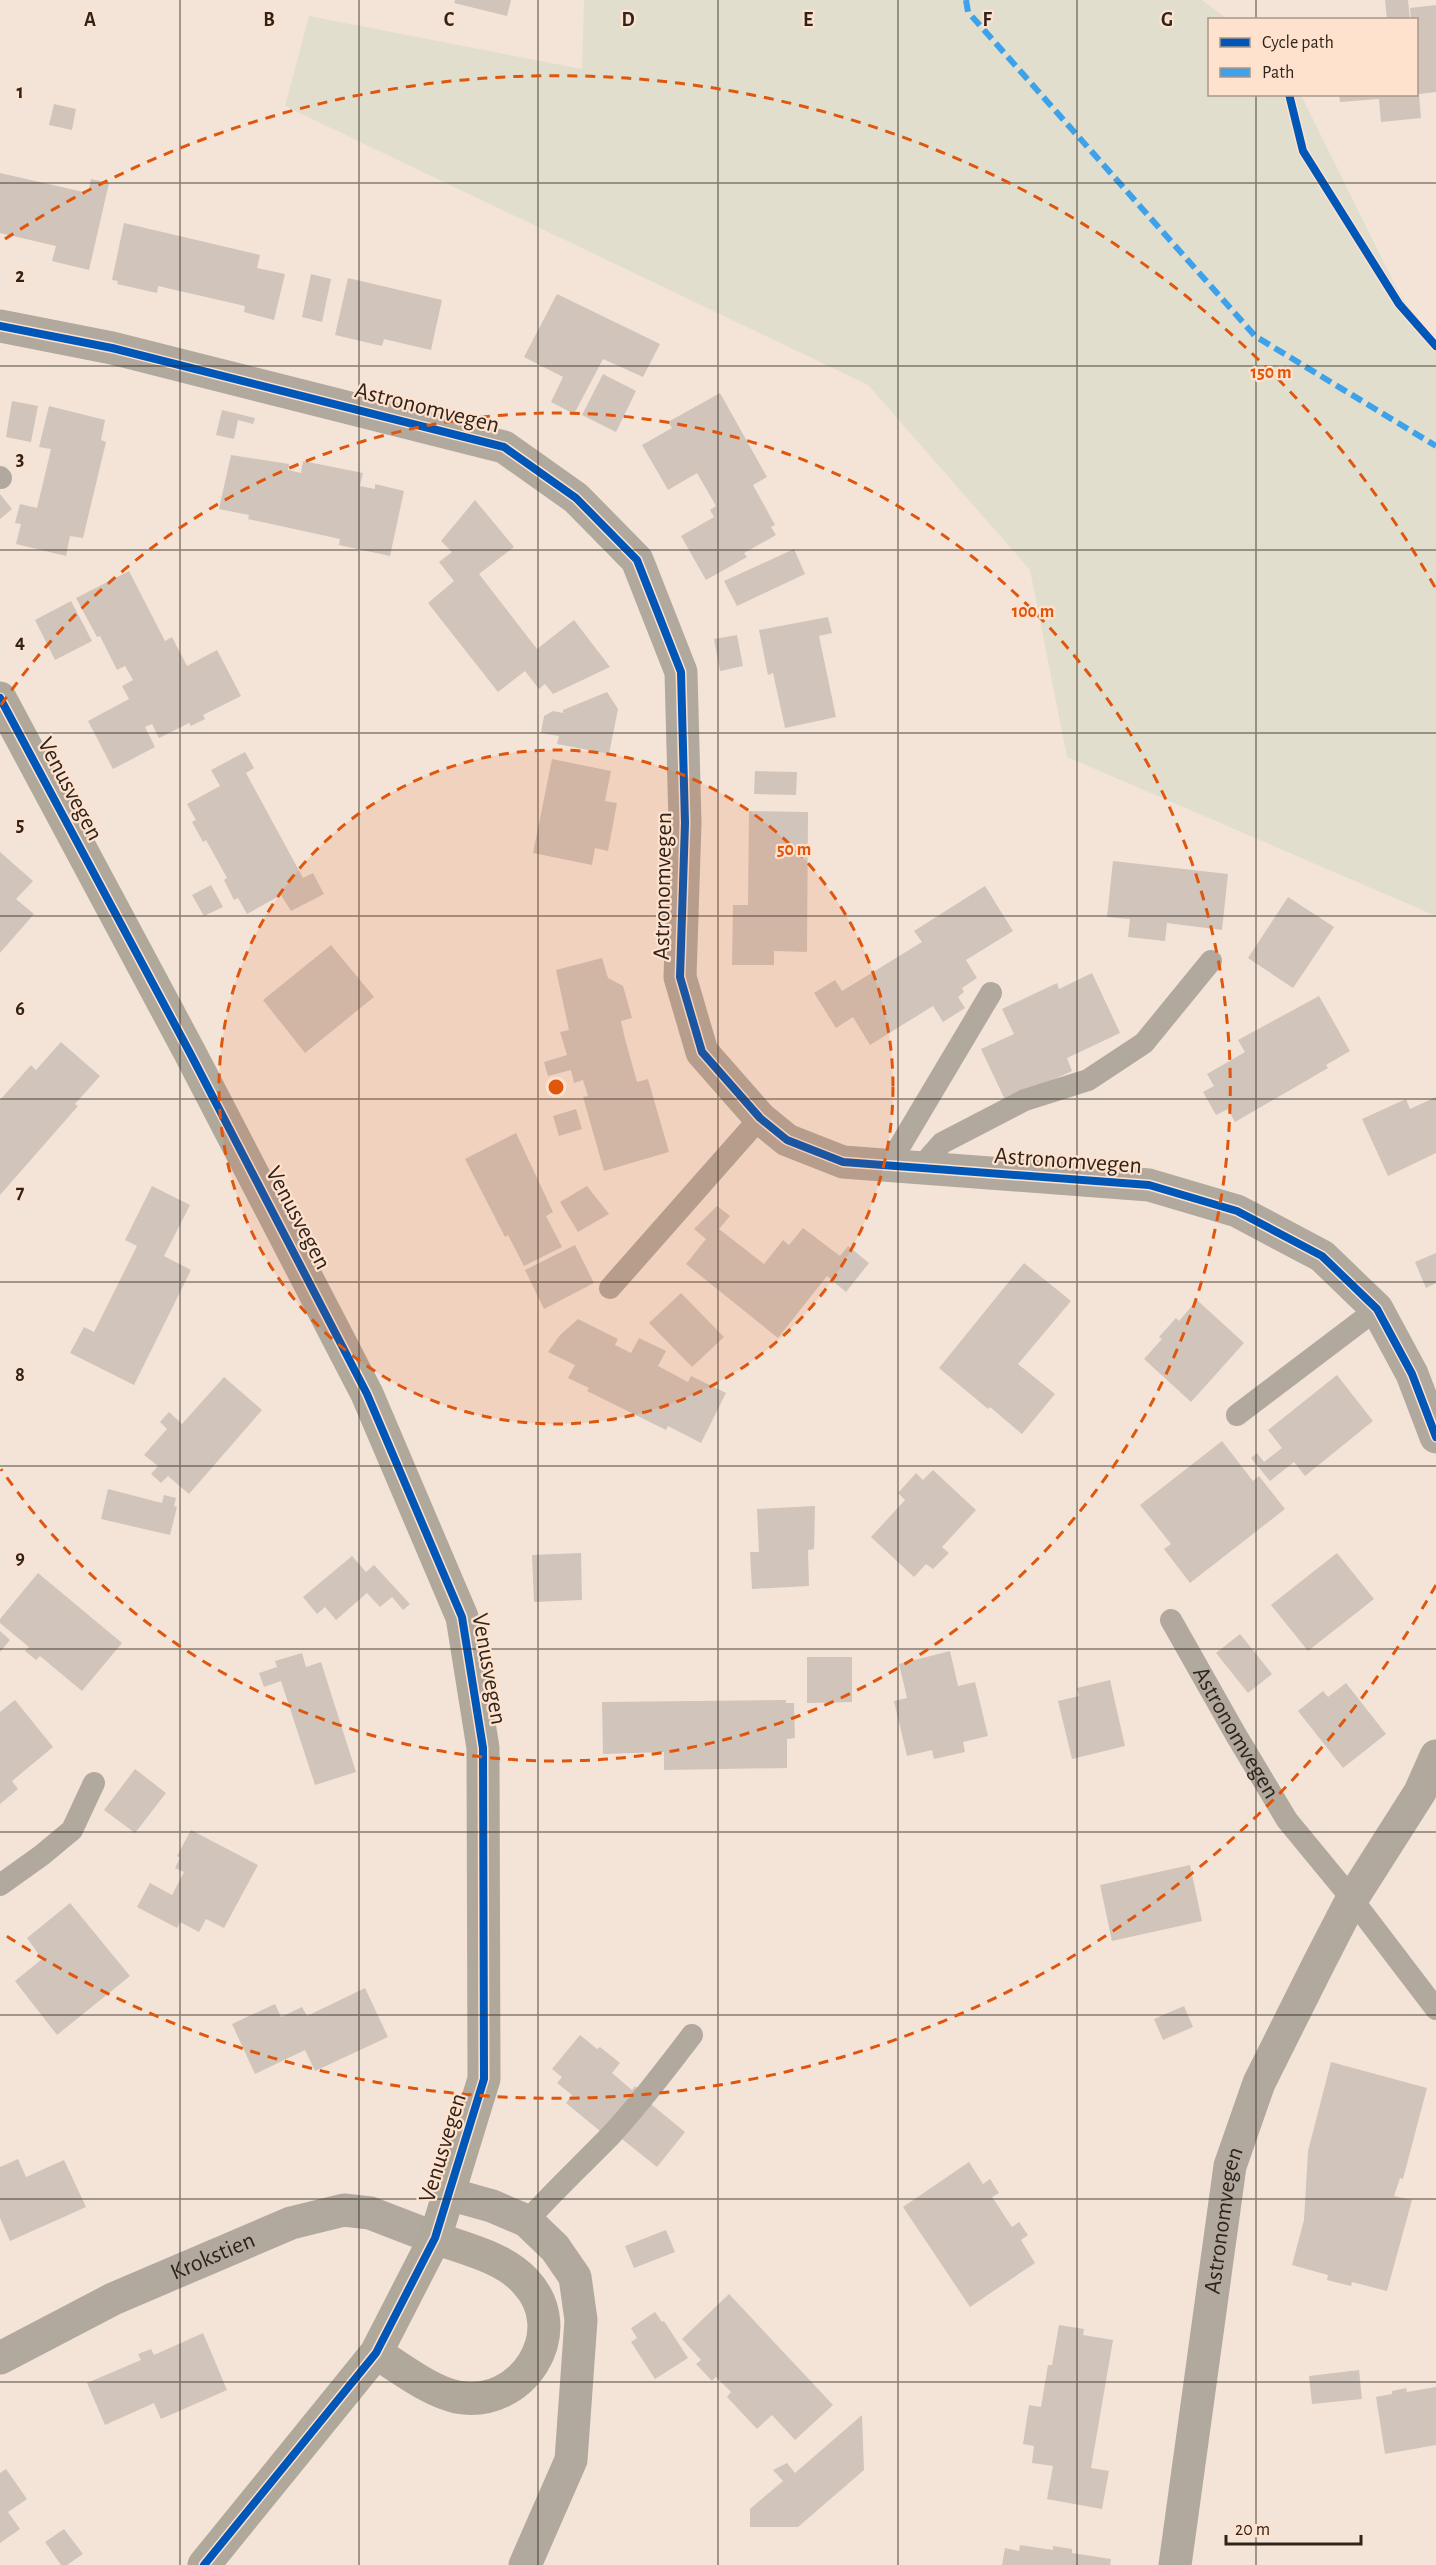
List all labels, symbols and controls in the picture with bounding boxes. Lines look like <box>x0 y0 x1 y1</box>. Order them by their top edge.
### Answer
text: A <box>84 10 96 30</box>
text: B <box>263 10 275 30</box>
text: C <box>444 10 455 30</box>
text: D <box>621 10 635 30</box>
text: E <box>803 10 813 30</box>
text: F <box>982 10 992 30</box>
text: G <box>1161 10 1173 30</box>
legend <box>1208 18 1418 96</box>
text: Cycle path <box>1262 34 1334 52</box>
text: Path <box>1262 64 1294 82</box>
text: 1 <box>16 82 24 102</box>
text: 2 <box>15 266 25 286</box>
text: 150 m <box>1251 364 1291 382</box>
street label: Astronomvegen <box>352 378 502 438</box>
text: 3 <box>16 449 24 469</box>
text: 100 m <box>1012 603 1054 621</box>
text: 4 <box>15 632 25 652</box>
street label: Venusvegen <box>33 734 107 844</box>
street label: Astronomvegen <box>650 812 676 960</box>
text: 5 <box>16 815 24 835</box>
text: 50 m <box>777 841 811 859</box>
text: 6 <box>15 999 25 1019</box>
centre of rings <box>546 1077 566 1097</box>
street label: Astronomvegen <box>993 1144 1143 1178</box>
street label: Venusvegen <box>261 1163 335 1273</box>
text: 7 <box>16 1182 25 1202</box>
text: 8 <box>15 1365 25 1385</box>
text: 9 <box>15 1548 25 1568</box>
street label: Venusvegen <box>467 1611 511 1727</box>
street label: Astronomvegen <box>1188 1663 1283 1803</box>
street label: Venusvegen <box>415 2091 471 2205</box>
street label: Astronomvegen <box>1201 2144 1248 2295</box>
street label: Krokstien <box>167 2228 259 2285</box>
scale bar <box>1226 2508 1361 2546</box>
text: 20 m <box>1235 2521 1270 2539</box>

